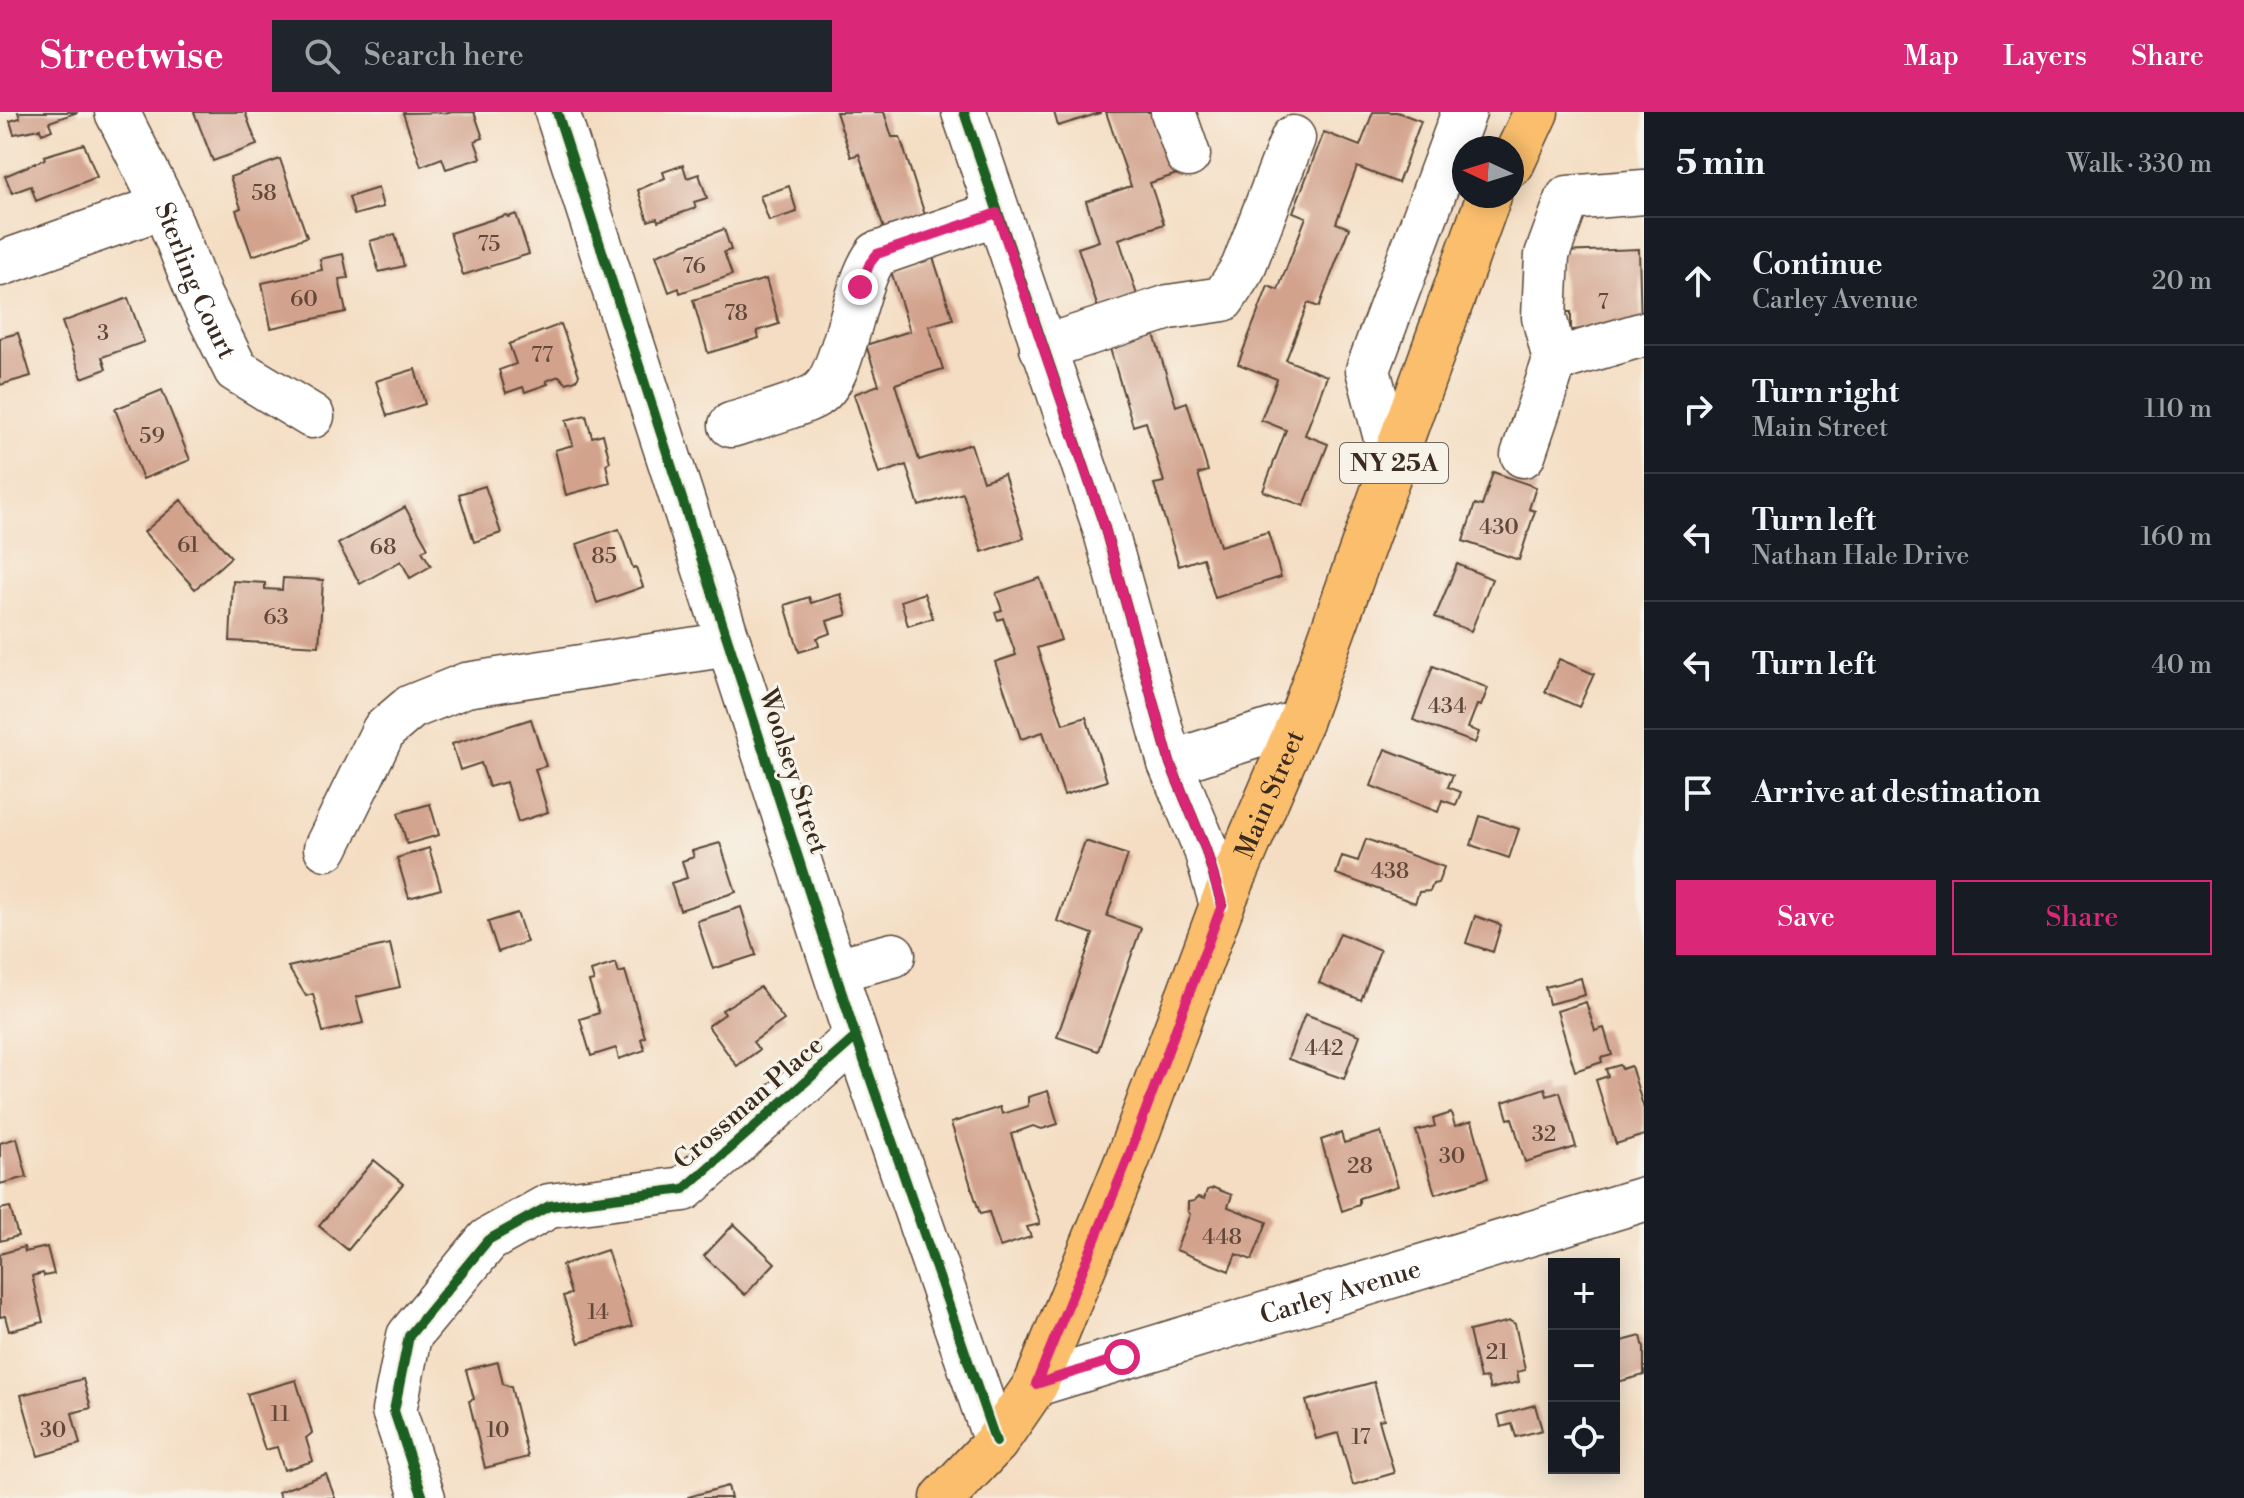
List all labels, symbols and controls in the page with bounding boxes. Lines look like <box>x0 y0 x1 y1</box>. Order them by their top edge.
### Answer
search box <box>272 20 832 92</box>
text: Streetwise <box>40 33 224 80</box>
icon: search <box>300 34 344 78</box>
text: Search here <box>364 37 524 75</box>
text: Map <box>1904 39 1959 74</box>
text: Layers <box>2003 39 2087 74</box>
text: Share <box>2131 39 2204 74</box>
north arrow <box>1452 136 1524 208</box>
text: 5 min <box>1676 143 1765 185</box>
text: Walk · 330 m <box>2067 148 2212 180</box>
house number: 58 <box>251 180 277 207</box>
street label: Sterling Court <box>147 198 243 364</box>
house number: 75 <box>478 231 500 258</box>
text: Continue <box>1752 246 1883 284</box>
house number: 76 <box>682 253 706 280</box>
icon: ahead <box>1676 259 1720 303</box>
text: 20 m <box>2152 265 2212 297</box>
route end <box>842 269 878 305</box>
text: Carley Avenue <box>1752 284 1918 316</box>
house number: 60 <box>290 286 318 313</box>
house number: 7 <box>1597 289 1609 316</box>
house number: 78 <box>724 300 748 327</box>
house number: 3 <box>97 320 109 347</box>
house number: 77 <box>531 342 553 369</box>
text: Turn right <box>1752 374 1899 412</box>
icon: right <box>1676 387 1720 431</box>
text: 110 m <box>2144 393 2212 425</box>
text: Main Street <box>1752 412 1888 444</box>
house number: 59 <box>139 423 165 450</box>
road number: NY 25A <box>1340 443 1448 483</box>
text: Turn left <box>1752 502 1876 540</box>
house number: 430 <box>1479 514 1519 541</box>
icon: left <box>1676 515 1720 559</box>
text: 160 m <box>2141 521 2212 553</box>
house number: 61 <box>177 532 200 559</box>
house number: 68 <box>370 534 396 561</box>
text: Nathan Hale Drive <box>1752 540 1969 572</box>
house number: 85 <box>591 543 617 570</box>
house number: 63 <box>263 604 289 631</box>
icon: left <box>1676 643 1720 687</box>
text: Turn left <box>1752 646 1876 684</box>
text: 40 m <box>2151 649 2212 681</box>
street label: Woolsey Street <box>751 684 835 858</box>
house number: 434 <box>1428 693 1466 720</box>
street label: Main Street <box>1229 726 1312 863</box>
icon: arrive <box>1676 771 1720 815</box>
text: Arrive at destination <box>1752 774 2041 812</box>
house number: 438 <box>1371 858 1409 885</box>
button: Save <box>1676 880 1936 955</box>
button: Share <box>1952 880 2212 955</box>
street label: Crossman Place <box>667 1029 830 1176</box>
house number: 442 <box>1304 1035 1344 1062</box>
house number: 32 <box>1532 1121 1556 1148</box>
house number: 30 <box>1439 1143 1465 1170</box>
house number: 28 <box>1347 1153 1373 1180</box>
house number: 448 <box>1202 1224 1242 1251</box>
street label: Carley Avenue <box>1256 1253 1425 1332</box>
map controls <box>1548 1258 1620 1474</box>
button: + <box>1548 1258 1620 1330</box>
house number: 14 <box>587 1299 609 1326</box>
button: − <box>1548 1330 1620 1402</box>
route start <box>1104 1339 1140 1375</box>
house number: 21 <box>1486 1339 1509 1366</box>
house number: 11 <box>270 1401 290 1428</box>
button: locate <box>1548 1402 1620 1474</box>
house number: 30 <box>40 1417 66 1444</box>
house number: 10 <box>486 1417 510 1444</box>
house number: 17 <box>1351 1424 1371 1451</box>

